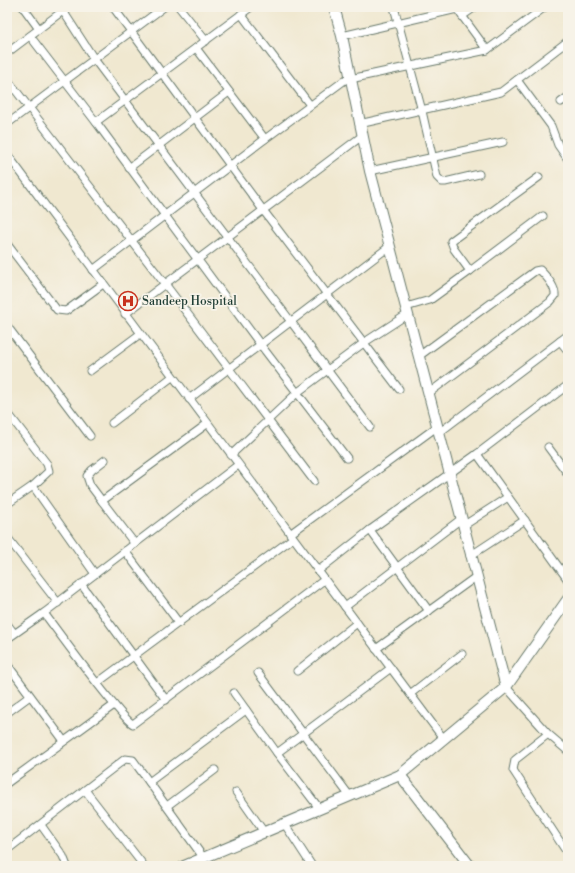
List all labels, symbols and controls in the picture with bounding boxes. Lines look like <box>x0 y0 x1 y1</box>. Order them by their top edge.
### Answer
hospital icon: Sandeep Hospital <box>117 290 139 312</box>
place label: Sandeep Hospital <box>142 294 237 309</box>

